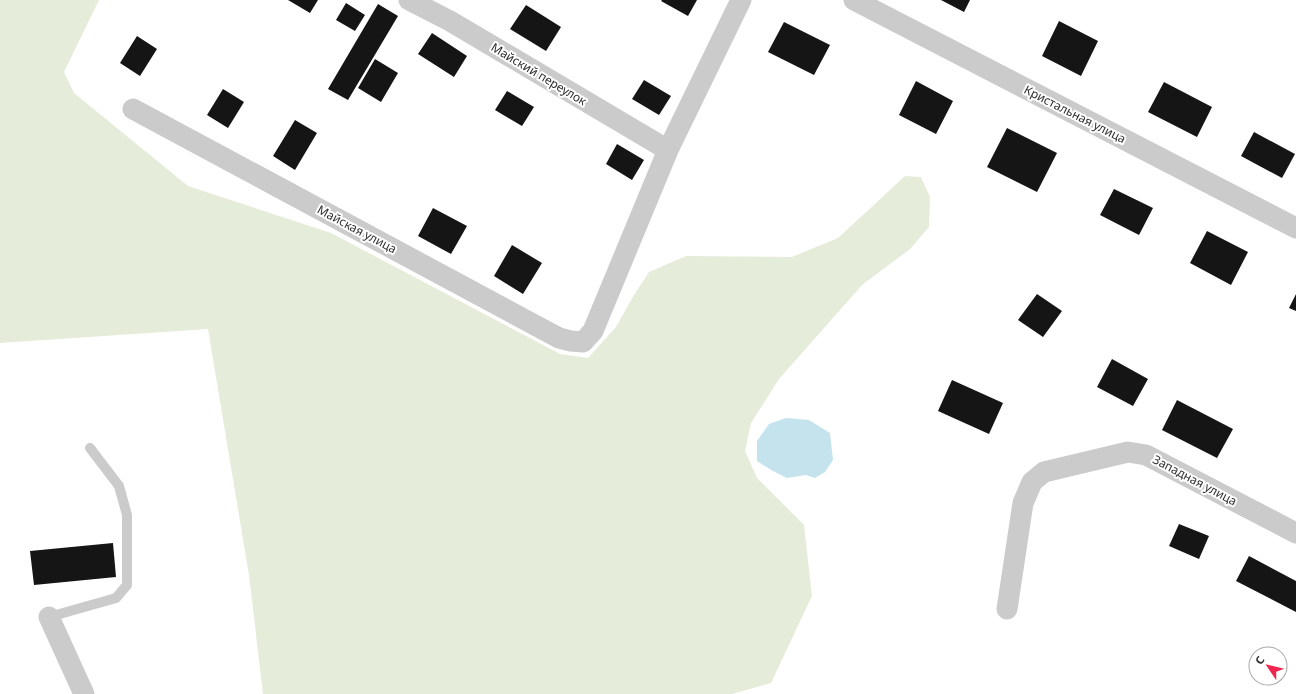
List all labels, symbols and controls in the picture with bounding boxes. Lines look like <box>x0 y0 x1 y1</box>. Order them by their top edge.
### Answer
street label: Майский переулок <box>488 39 591 110</box>
street label: Кристальная улица <box>1021 81 1129 147</box>
street label: Майская улица <box>314 201 400 257</box>
street label: Западная улица <box>1150 451 1240 509</box>
north arrow <box>1248 646 1288 686</box>
text: С <box>1251 653 1268 667</box>

